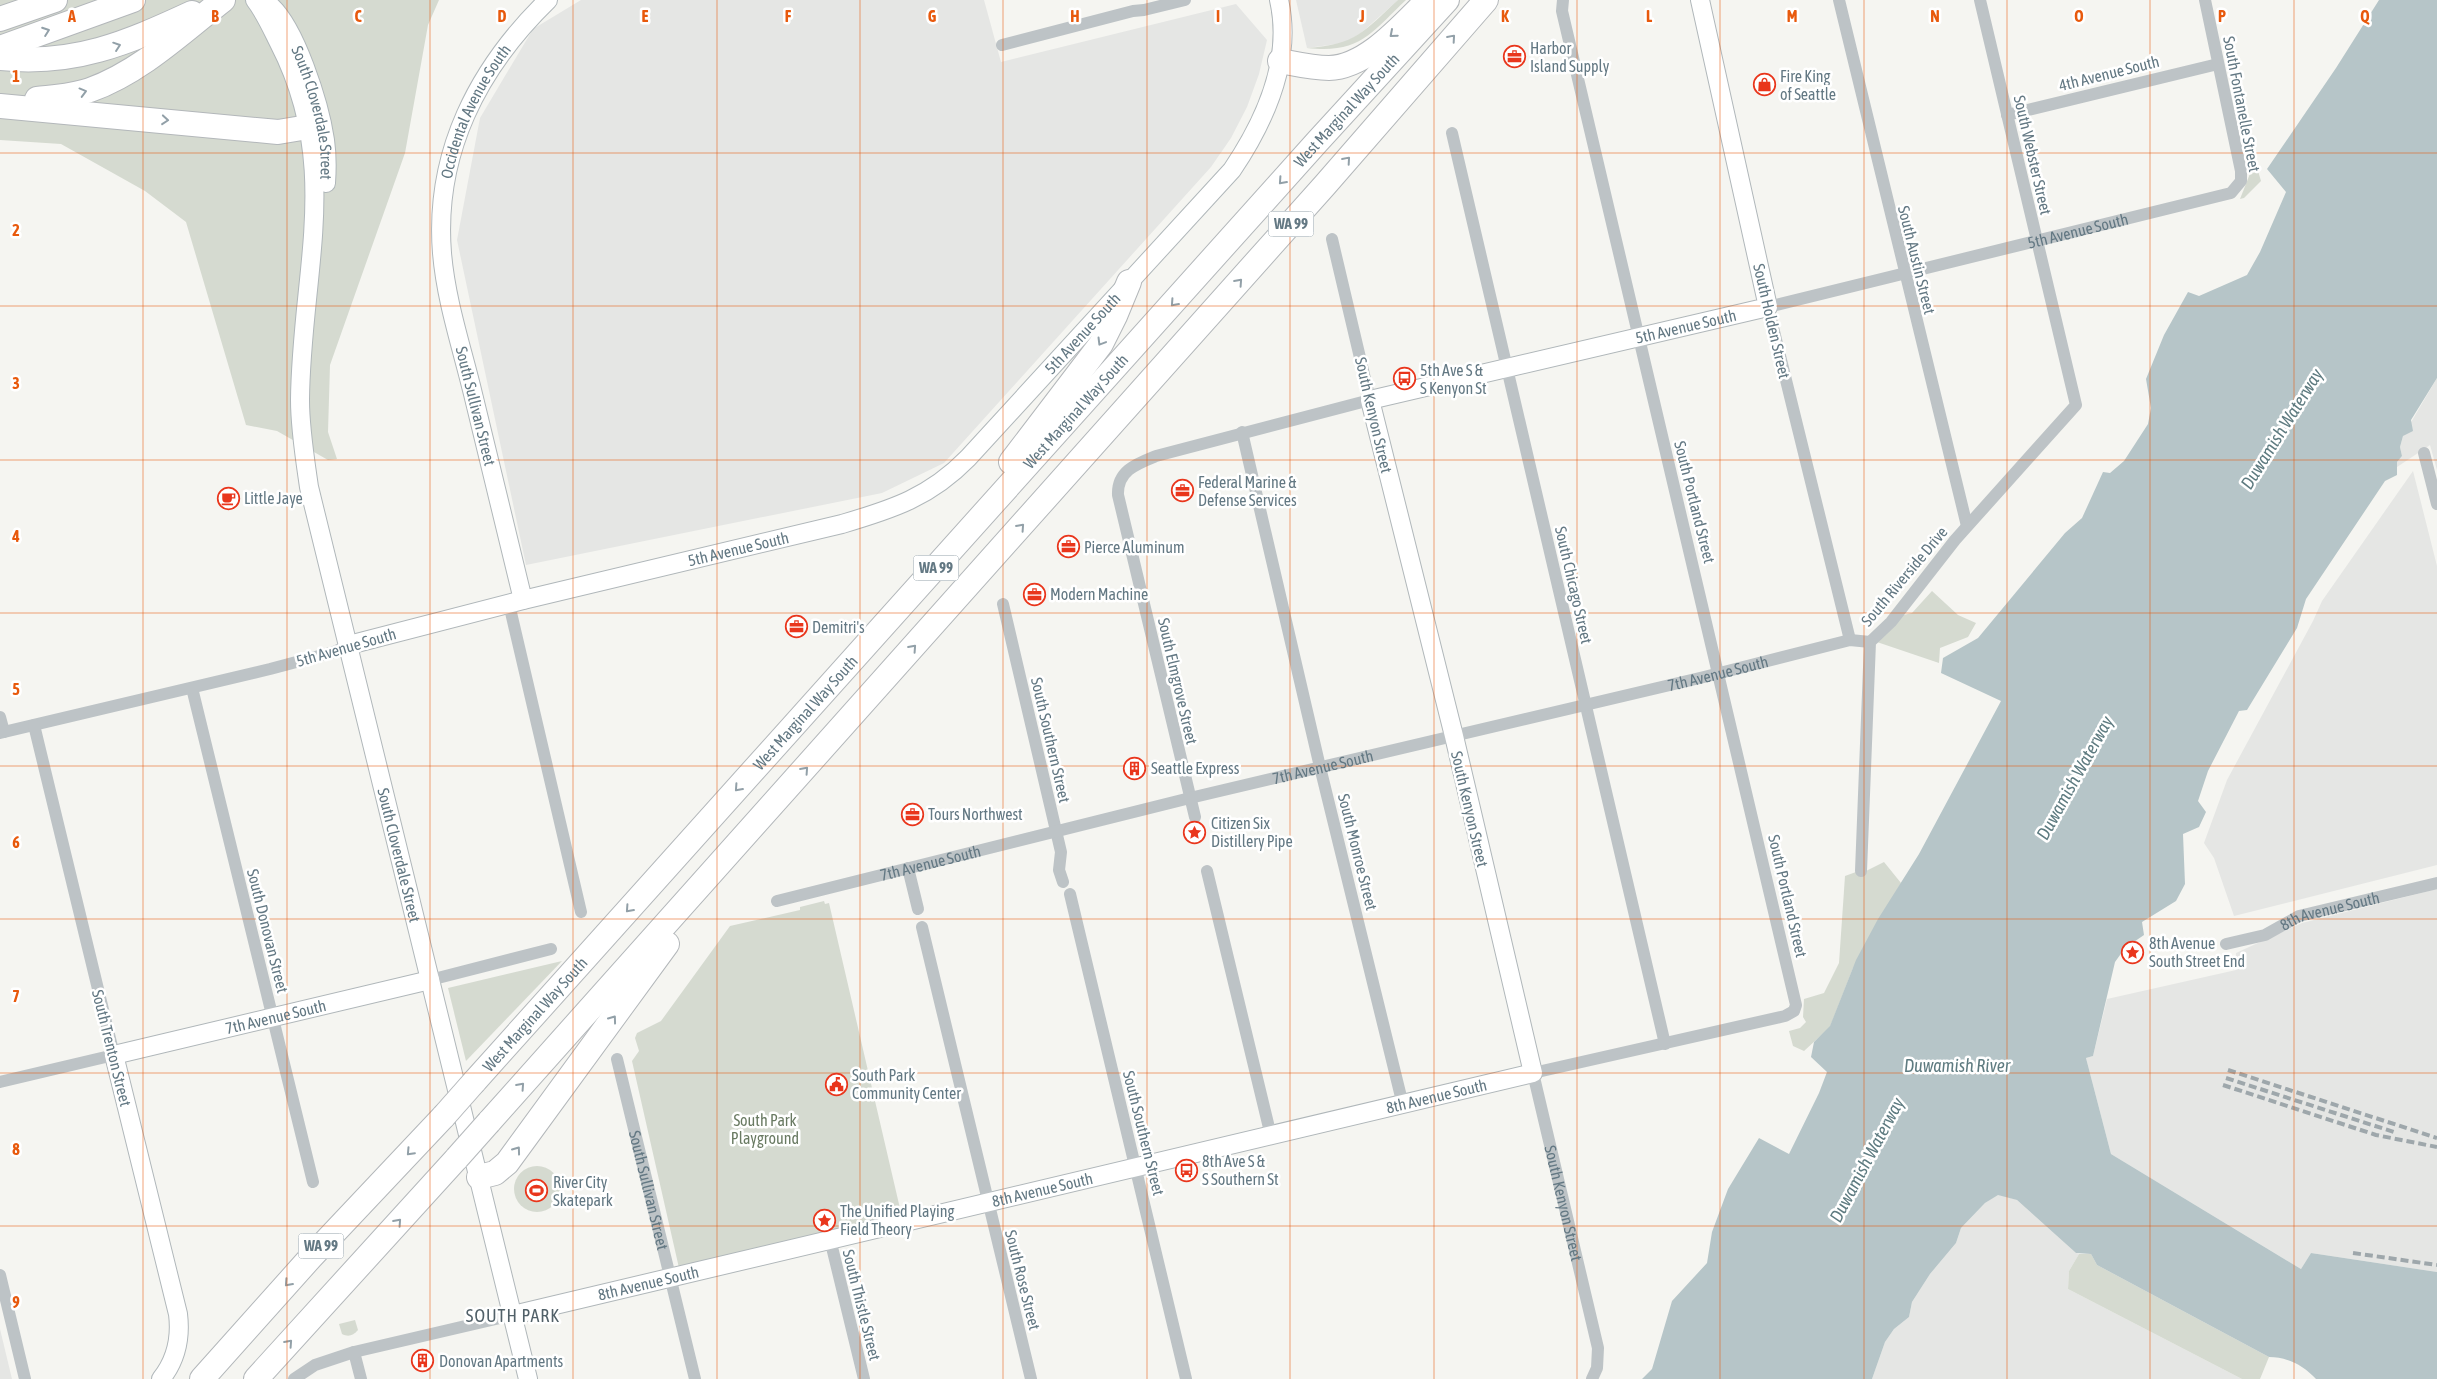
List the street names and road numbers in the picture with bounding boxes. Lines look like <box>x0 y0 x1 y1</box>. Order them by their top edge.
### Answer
street label: South Fontanelle Street <box>2220 35 2264 174</box>
street label: Occidental Avenue South <box>437 41 514 180</box>
street label: South Cloverdale Street <box>288 43 336 181</box>
street label: West Marginal Way South <box>1290 50 1403 171</box>
street label: 4th Avenue South <box>2057 52 2161 94</box>
street label: South Webster Street <box>2011 94 2056 217</box>
street label: South Austin Street <box>1895 204 1939 316</box>
street label: 5th Avenue South <box>2026 210 2130 252</box>
road number: WA 99 <box>1268 212 1314 236</box>
street label: South Holden Street <box>1750 262 1794 381</box>
street label: 5th Avenue South <box>1041 289 1124 377</box>
street label: 5th Avenue South <box>1634 306 1738 347</box>
street label: South Sullivan Street <box>453 345 500 468</box>
street label: West Marginal Way South <box>1020 350 1131 472</box>
street label: South Kenyon Street <box>1351 355 1396 475</box>
street label: South Portland Street <box>1671 439 1719 565</box>
street label: South Riverside Drive <box>1857 523 1951 629</box>
street label: South Chicago Street <box>1551 525 1596 646</box>
street label: 5th Avenue South <box>686 528 790 569</box>
road number: WA 99 <box>914 556 958 580</box>
street label: South Elmgrove Street <box>1154 616 1201 747</box>
street label: 5th Avenue South <box>294 624 398 670</box>
street label: West Marginal Way South <box>749 652 861 774</box>
street label: 7th Avenue South <box>1666 652 1770 694</box>
street label: South Southern Street <box>1028 676 1074 805</box>
street label: 7th Avenue South <box>1271 746 1375 787</box>
street label: South Kenyon Street <box>1447 749 1492 869</box>
street label: South Cloverdale Street <box>374 786 425 924</box>
street label: South Monroe Street <box>1335 792 1381 912</box>
street label: South Portland Street <box>1765 833 1811 959</box>
street label: 7th Avenue South <box>878 842 982 884</box>
street label: South Donovan Street <box>244 867 292 995</box>
street label: 8th Avenue South <box>2277 888 2381 934</box>
street label: West Marginal Way South <box>479 953 591 1075</box>
street label: South Trenton Street <box>89 988 135 1108</box>
street label: 7th Avenue South <box>223 996 328 1037</box>
street label: South Southern Street <box>1120 1069 1168 1198</box>
street label: 8th Avenue South <box>1384 1075 1489 1117</box>
street label: South Sullivan Street <box>626 1129 672 1252</box>
street label: South Kenyon Street <box>1541 1144 1586 1263</box>
street label: 8th Avenue South <box>990 1169 1094 1210</box>
street label: South Rose Street <box>1002 1228 1044 1332</box>
road number: WA 99 <box>298 1234 344 1258</box>
street label: South Thistle Street <box>840 1248 885 1363</box>
street label: 8th Avenue South <box>596 1262 700 1304</box>

